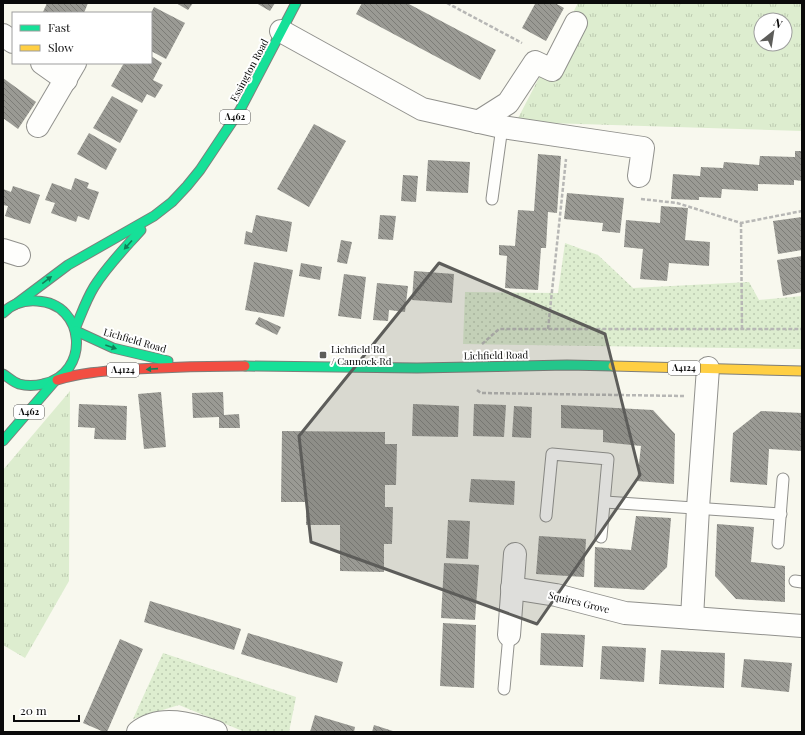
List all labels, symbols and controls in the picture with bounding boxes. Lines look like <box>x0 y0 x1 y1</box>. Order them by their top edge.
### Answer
legend <box>12 12 152 64</box>
north arrow <box>753 12 793 52</box>
text: N <box>771 14 785 31</box>
text: Fast <box>48 19 71 35</box>
street label: Essington Road <box>227 36 272 104</box>
text: Slow <box>48 39 74 55</box>
road number: A462 <box>220 110 250 124</box>
one-way arrow <box>123 240 132 250</box>
one-way arrow <box>42 276 53 284</box>
street label: Lichfield Road <box>102 324 168 356</box>
place label: Lichfield Rd / Cannock Rd <box>331 342 392 368</box>
one-way arrow <box>105 344 117 350</box>
street label: Lichfield Road <box>464 347 529 363</box>
marker: Lichfield Rd / Cannock Rd <box>318 350 328 360</box>
road number: A4124 <box>668 361 700 375</box>
road number: A4124 <box>107 363 139 377</box>
one-way arrow <box>146 366 158 373</box>
road number: A462 <box>14 405 44 419</box>
street label: Squires Grove <box>547 588 611 616</box>
scale bar <box>14 697 79 723</box>
text: 20 m <box>20 702 47 718</box>

